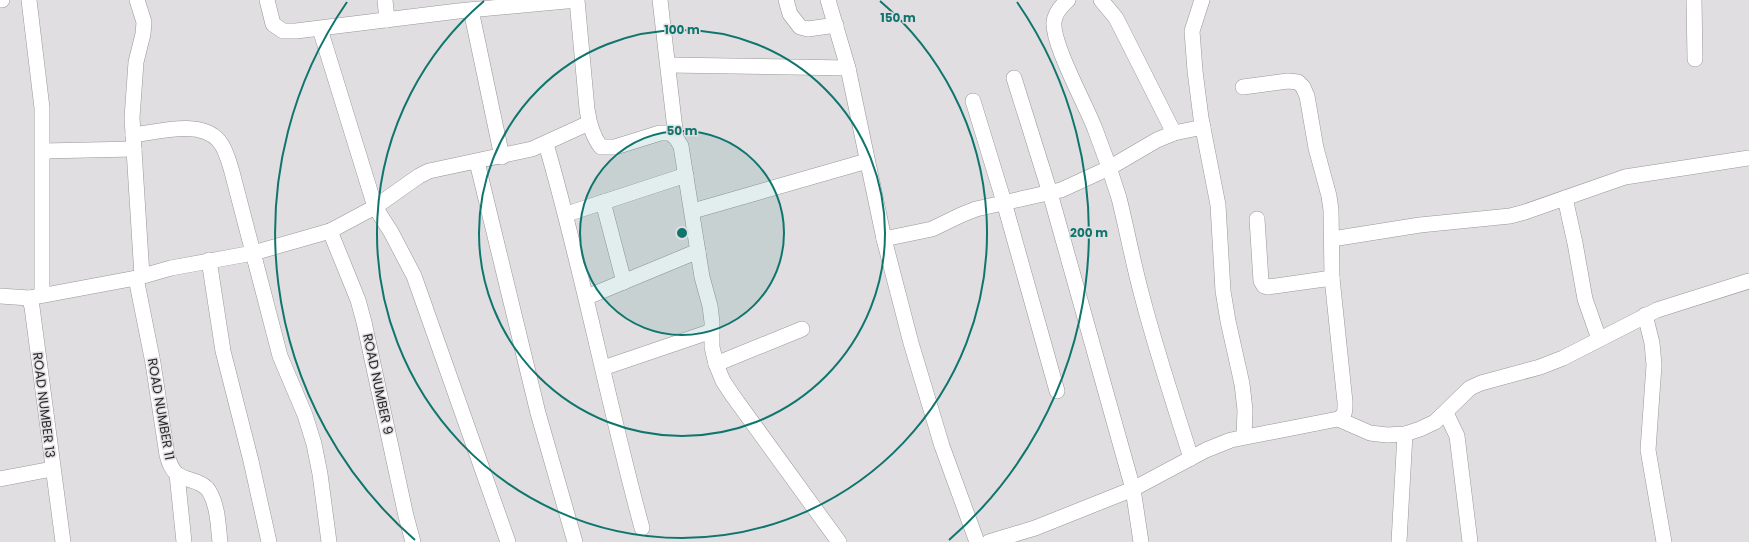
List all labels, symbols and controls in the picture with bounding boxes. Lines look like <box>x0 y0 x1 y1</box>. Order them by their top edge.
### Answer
text: 150 m <box>880 9 916 26</box>
text: 100 m <box>664 21 700 38</box>
text: 50 m <box>667 122 698 139</box>
text: 200 m <box>1070 224 1108 241</box>
centre of rings <box>675 226 689 240</box>
street label: ROAD NUMBER 9 <box>358 332 398 436</box>
street label: ROAD NUMBER 13 <box>28 351 60 459</box>
street label: ROAD NUMBER 11 <box>143 357 179 461</box>

